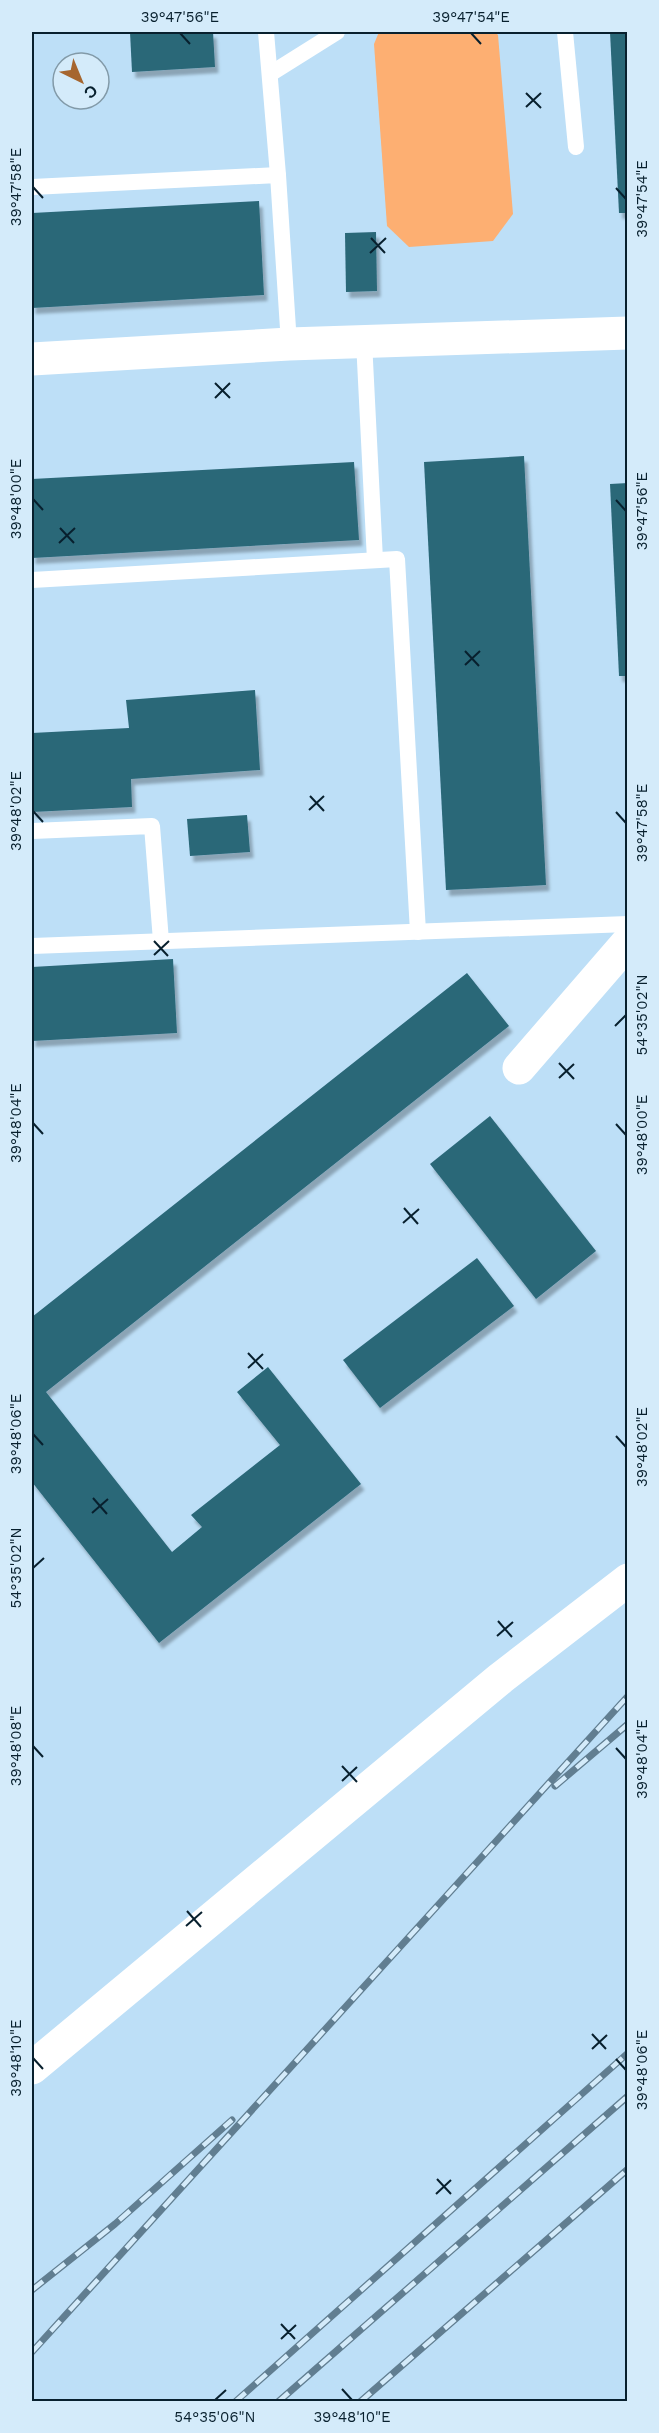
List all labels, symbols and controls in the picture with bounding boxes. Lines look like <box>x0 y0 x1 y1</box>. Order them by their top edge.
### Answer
text: 39°47'56"E <box>141 8 219 26</box>
text: 39°47'54"E <box>432 8 510 26</box>
north arrow <box>51 51 111 111</box>
text: С <box>80 81 102 103</box>
text: 39°47'58"E <box>7 148 25 226</box>
text: 39°47'54"E <box>633 160 651 238</box>
text: 39°48'00"E <box>7 459 25 539</box>
text: 39°47'56"E <box>633 472 651 550</box>
text: 39°48'02"E <box>7 771 25 851</box>
text: 39°47'58"E <box>633 784 651 862</box>
text: 54°35'02"N <box>633 975 651 1055</box>
text: 39°48'04"E <box>7 1083 25 1163</box>
text: 39°48'00"E <box>633 1095 651 1175</box>
text: 39°48'06"E <box>7 1394 25 1474</box>
text: 39°48'02"E <box>633 1407 651 1487</box>
text: 54°35'02"N <box>7 1528 25 1608</box>
text: 39°48'08"E <box>7 1706 25 1786</box>
text: 39°48'04"E <box>633 1719 651 1799</box>
text: 39°48'10"E <box>7 2019 25 2097</box>
text: 39°48'06"E <box>633 2030 651 2110</box>
text: 54°35'06"N <box>174 2408 256 2426</box>
text: 39°48'10"E <box>313 2408 391 2426</box>

